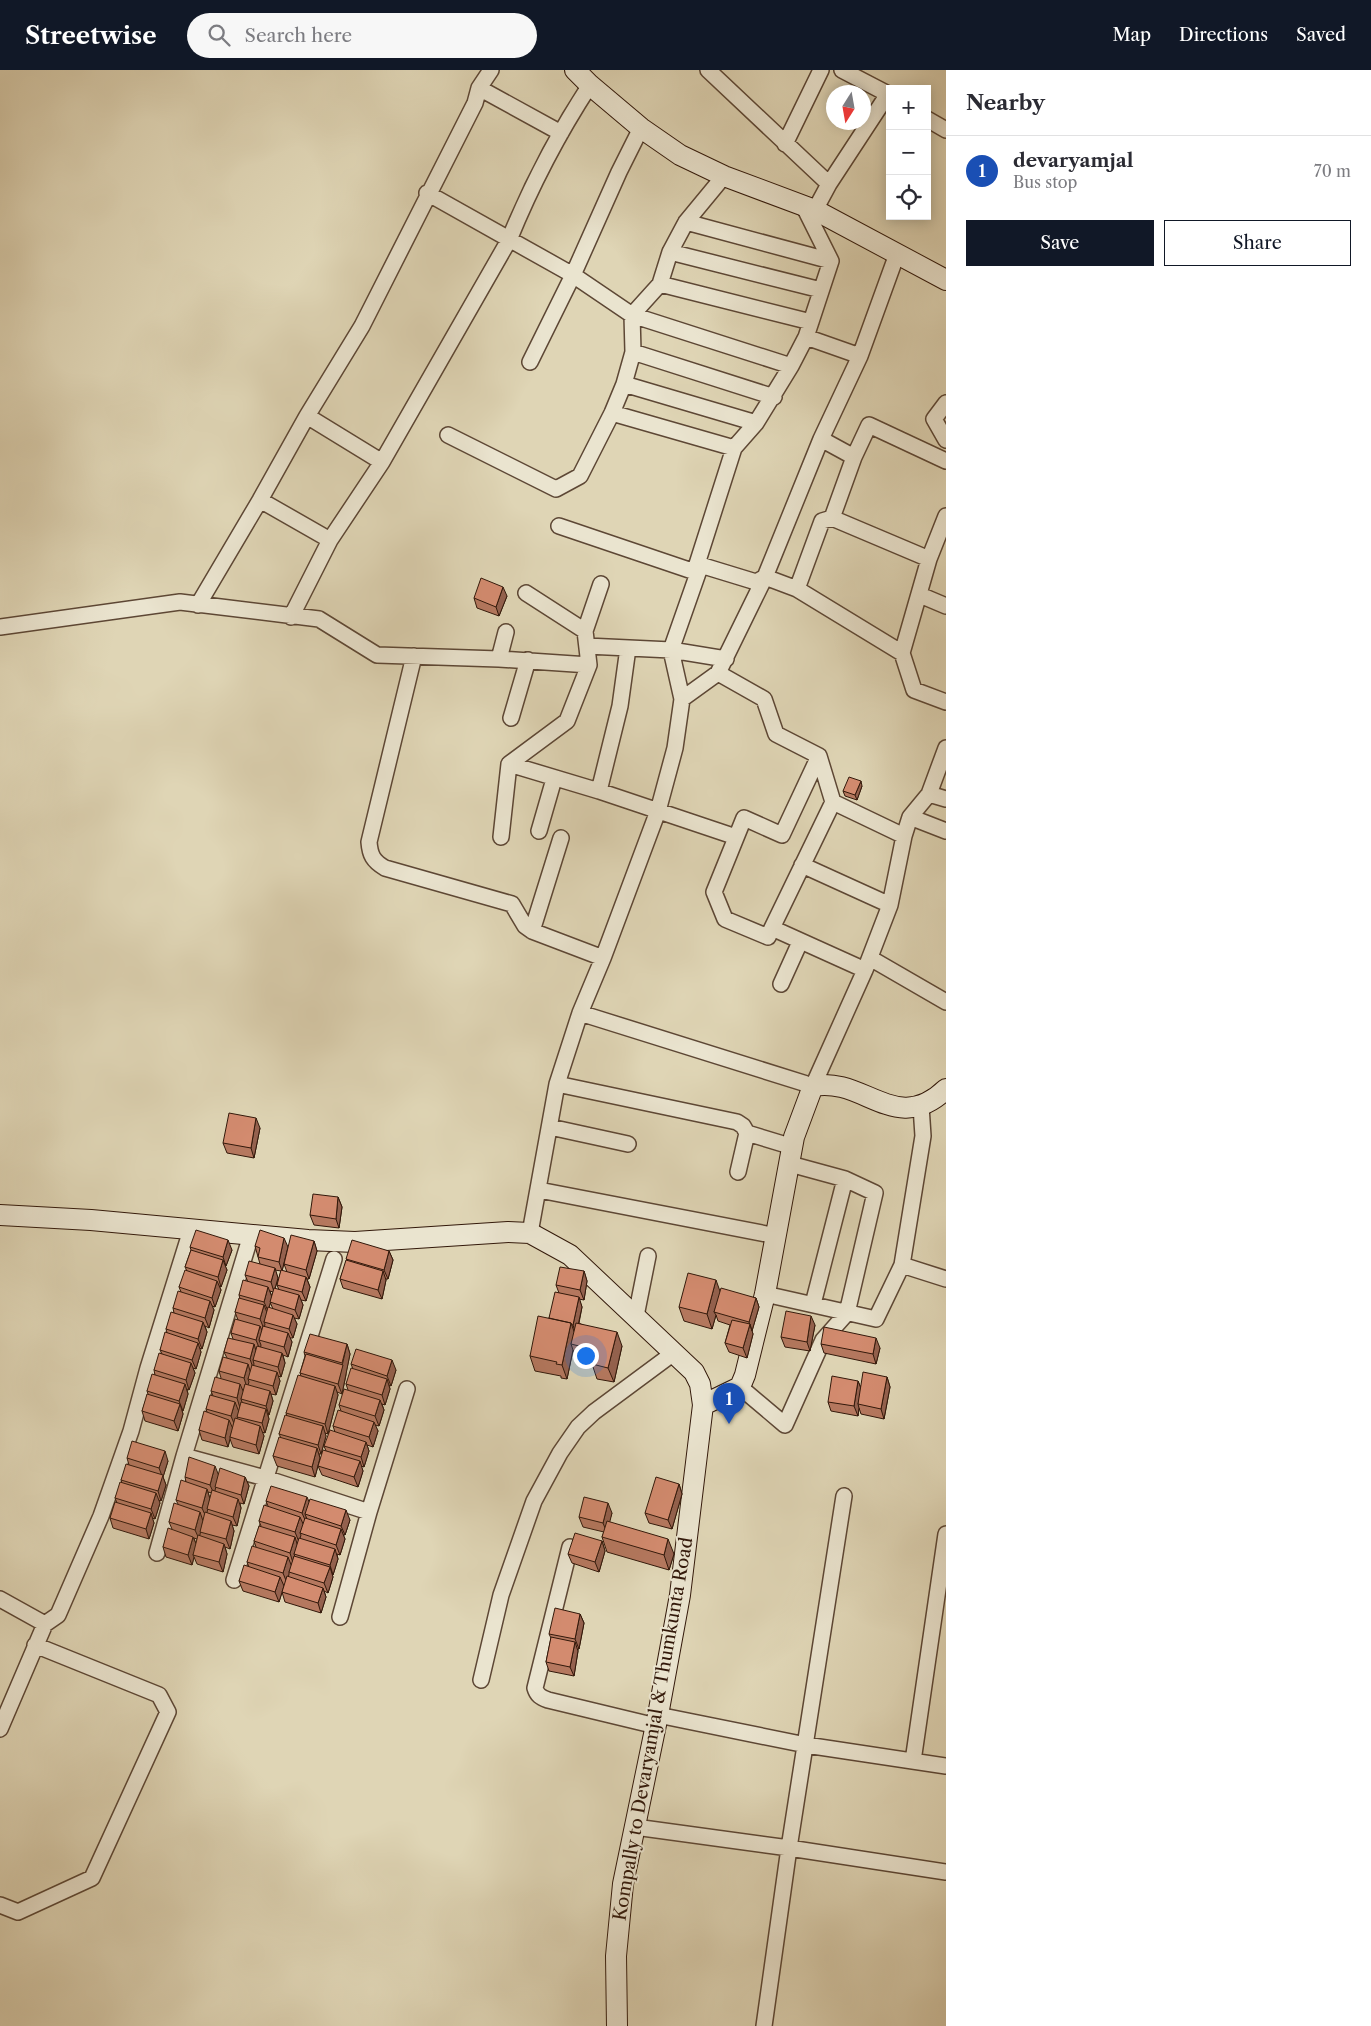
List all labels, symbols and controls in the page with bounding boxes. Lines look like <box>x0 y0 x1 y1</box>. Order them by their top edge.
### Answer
search box <box>187 13 537 58</box>
text: Streetwise <box>25 21 157 50</box>
icon: search <box>205 21 233 49</box>
text: Search here <box>245 24 352 47</box>
text: Map <box>1112 24 1151 46</box>
text: Directions <box>1179 24 1268 46</box>
text: Saved <box>1296 24 1346 46</box>
north arrow <box>826 85 871 130</box>
map controls <box>886 85 931 220</box>
button: + <box>886 85 931 130</box>
text: Nearby <box>966 90 1045 115</box>
button: − <box>886 130 931 175</box>
text: devaryamjal <box>1013 149 1133 172</box>
text: 1 <box>978 161 986 181</box>
text: 70 m <box>1314 161 1351 181</box>
text: Bus stop <box>1013 172 1077 192</box>
button: locate <box>886 175 931 220</box>
button: Save <box>966 220 1154 266</box>
button: Share <box>1164 220 1351 266</box>
your location <box>573 1343 599 1369</box>
pin: 1 <box>713 1383 745 1424</box>
street label: Kompally to Devaryamjal & Thumkunta Road <box>608 1535 698 1922</box>

